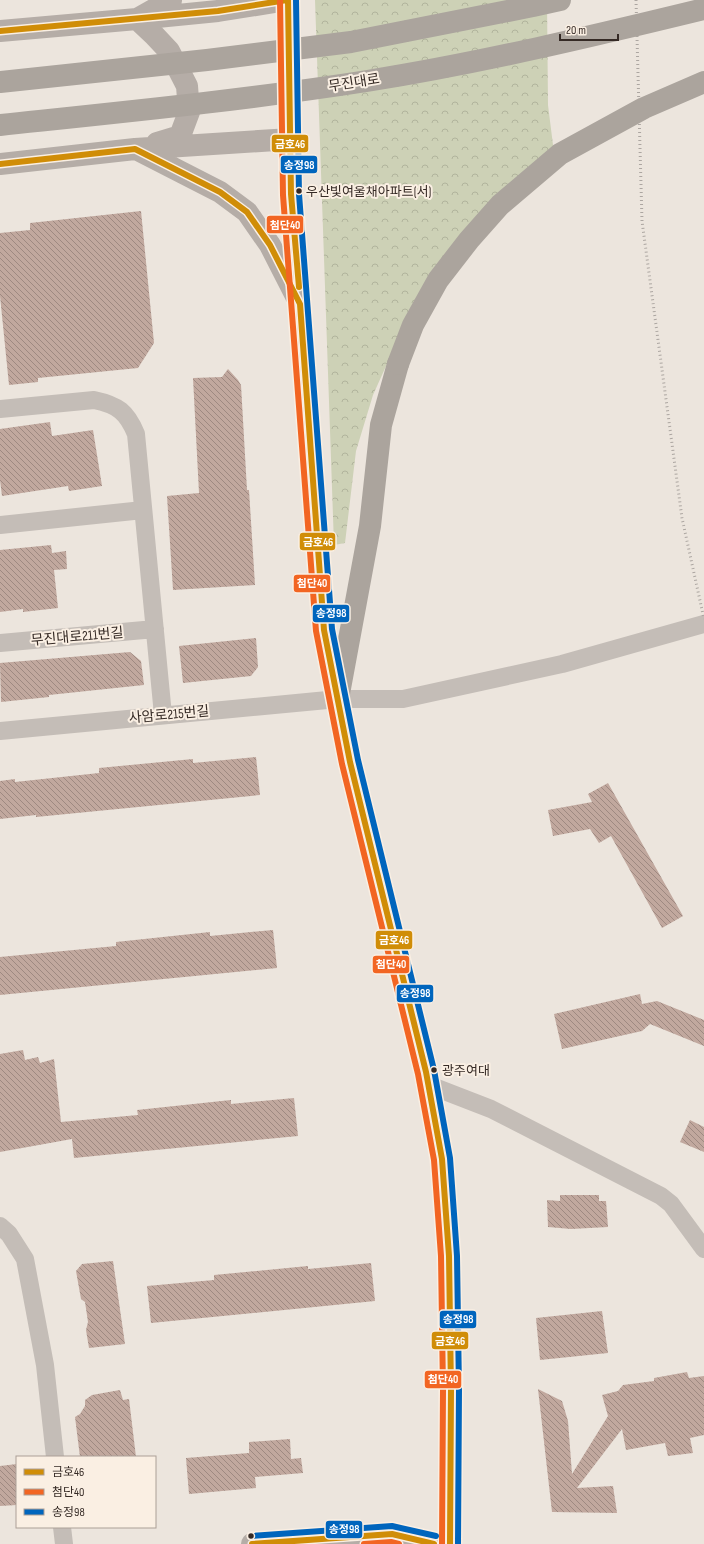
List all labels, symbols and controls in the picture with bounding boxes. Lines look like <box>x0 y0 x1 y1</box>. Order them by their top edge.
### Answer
scale bar <box>560 16 618 42</box>
text: 20 m <box>566 23 586 38</box>
street label: 무진대로 <box>327 70 381 95</box>
line badge: 금호46 <box>271 134 309 153</box>
text: 금호46 <box>275 138 305 151</box>
line badge: 송정98 <box>280 155 318 174</box>
text: 송정98 <box>284 159 314 172</box>
place label: 우산빛여울채아파트(서) <box>306 184 431 200</box>
marker: 우산빛여울채아파트(서) <box>294 186 304 196</box>
line badge: 첨단40 <box>266 215 304 234</box>
text: 첨단40 <box>270 219 300 232</box>
line badge: 금호46 <box>299 532 336 551</box>
text: 금호46 <box>303 536 333 549</box>
line badge: 첨단40 <box>293 574 331 593</box>
text: 첨단40 <box>297 577 327 590</box>
line badge: 송정98 <box>312 604 350 623</box>
text: 송정98 <box>316 607 346 620</box>
street label: 무진대로211번길 <box>30 624 124 649</box>
street label: 사암로215번길 <box>128 703 210 726</box>
line badge: 금호46 <box>375 930 413 950</box>
text: 금호46 <box>379 934 409 947</box>
line badge: 첨단40 <box>372 955 410 974</box>
text: 첨단40 <box>376 958 406 971</box>
line badge: 송정98 <box>396 984 434 1003</box>
text: 송정98 <box>400 987 430 1000</box>
place label: 광주여대 <box>442 1063 490 1079</box>
marker: 광주여대 <box>429 1065 439 1075</box>
line badge: 송정98 <box>439 1310 477 1329</box>
text: 송정98 <box>443 1313 473 1326</box>
line badge: 금호46 <box>431 1331 469 1350</box>
text: 금호46 <box>435 1335 465 1348</box>
line badge: 첨단40 <box>424 1370 462 1389</box>
text: 첨단40 <box>428 1373 458 1386</box>
legend <box>16 1456 156 1528</box>
text: 금호46 <box>52 1465 84 1480</box>
text: 첨단40 <box>52 1485 84 1500</box>
text: 송정98 <box>52 1505 85 1520</box>
line badge: 송정98 <box>325 1520 363 1539</box>
text: 송정98 <box>329 1523 359 1536</box>
unlabelled marker <box>246 1531 256 1541</box>

